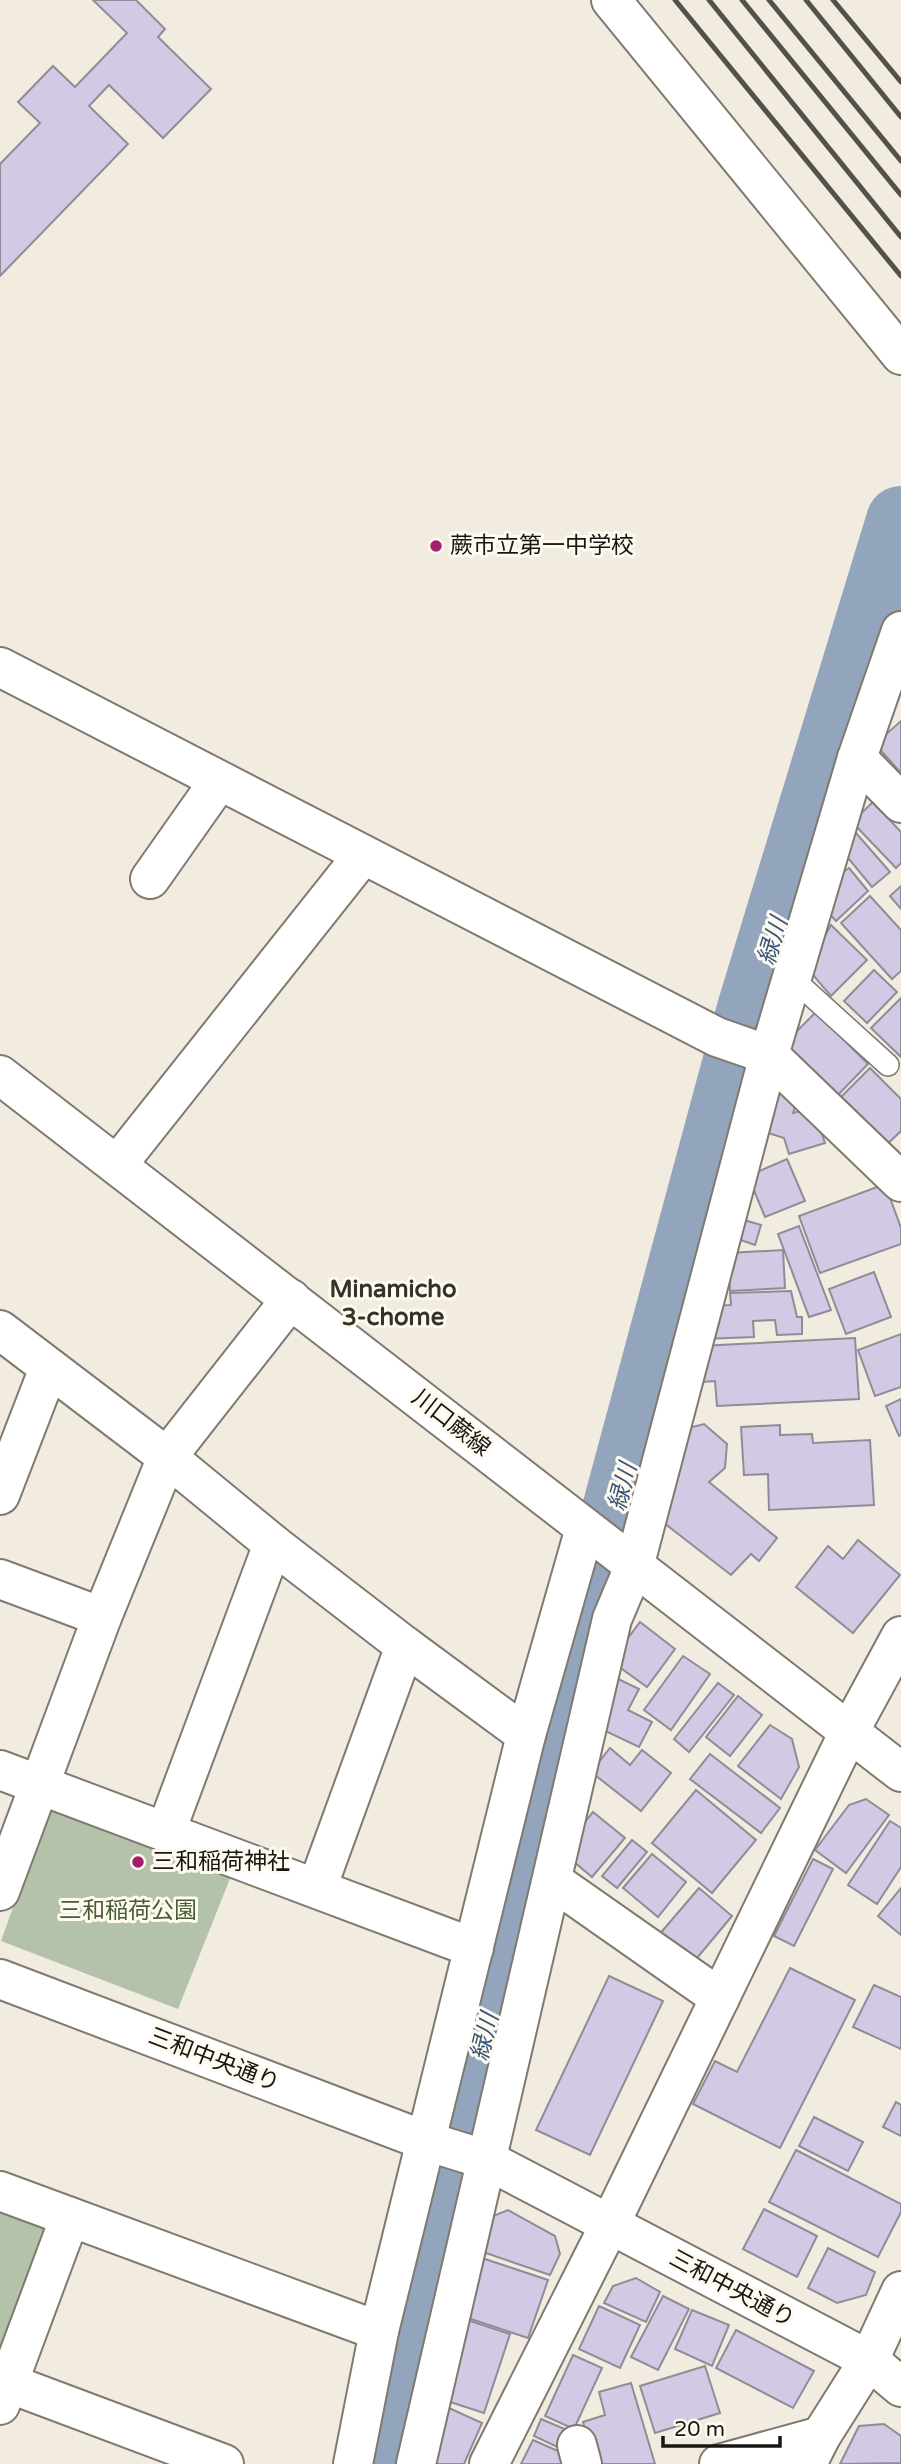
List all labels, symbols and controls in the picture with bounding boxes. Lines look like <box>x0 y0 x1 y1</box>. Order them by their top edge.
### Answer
place label: 蕨市立第一中学校 <box>450 532 634 560</box>
marker: 蕨市立第一中学校 <box>428 538 444 554</box>
water label: 緑川 <box>752 911 795 968</box>
district label: Minamicho 3-chome <box>329 1275 457 1332</box>
street label: 川口蕨線 <box>406 1384 496 1462</box>
water label: 緑川 <box>603 1457 644 1514</box>
place label: 三和稲荷神社 <box>152 1848 290 1876</box>
marker: 三和稲荷神社 <box>130 1854 146 1870</box>
park label: 三和稲荷公園 <box>59 1897 197 1925</box>
water label: 緑川 <box>465 2007 506 2064</box>
street label: 三和中央通り <box>145 2022 283 2098</box>
street label: 三和中央通り <box>665 2244 799 2334</box>
scale bar <box>663 2404 780 2448</box>
text: 20 m <box>674 2417 725 2442</box>

